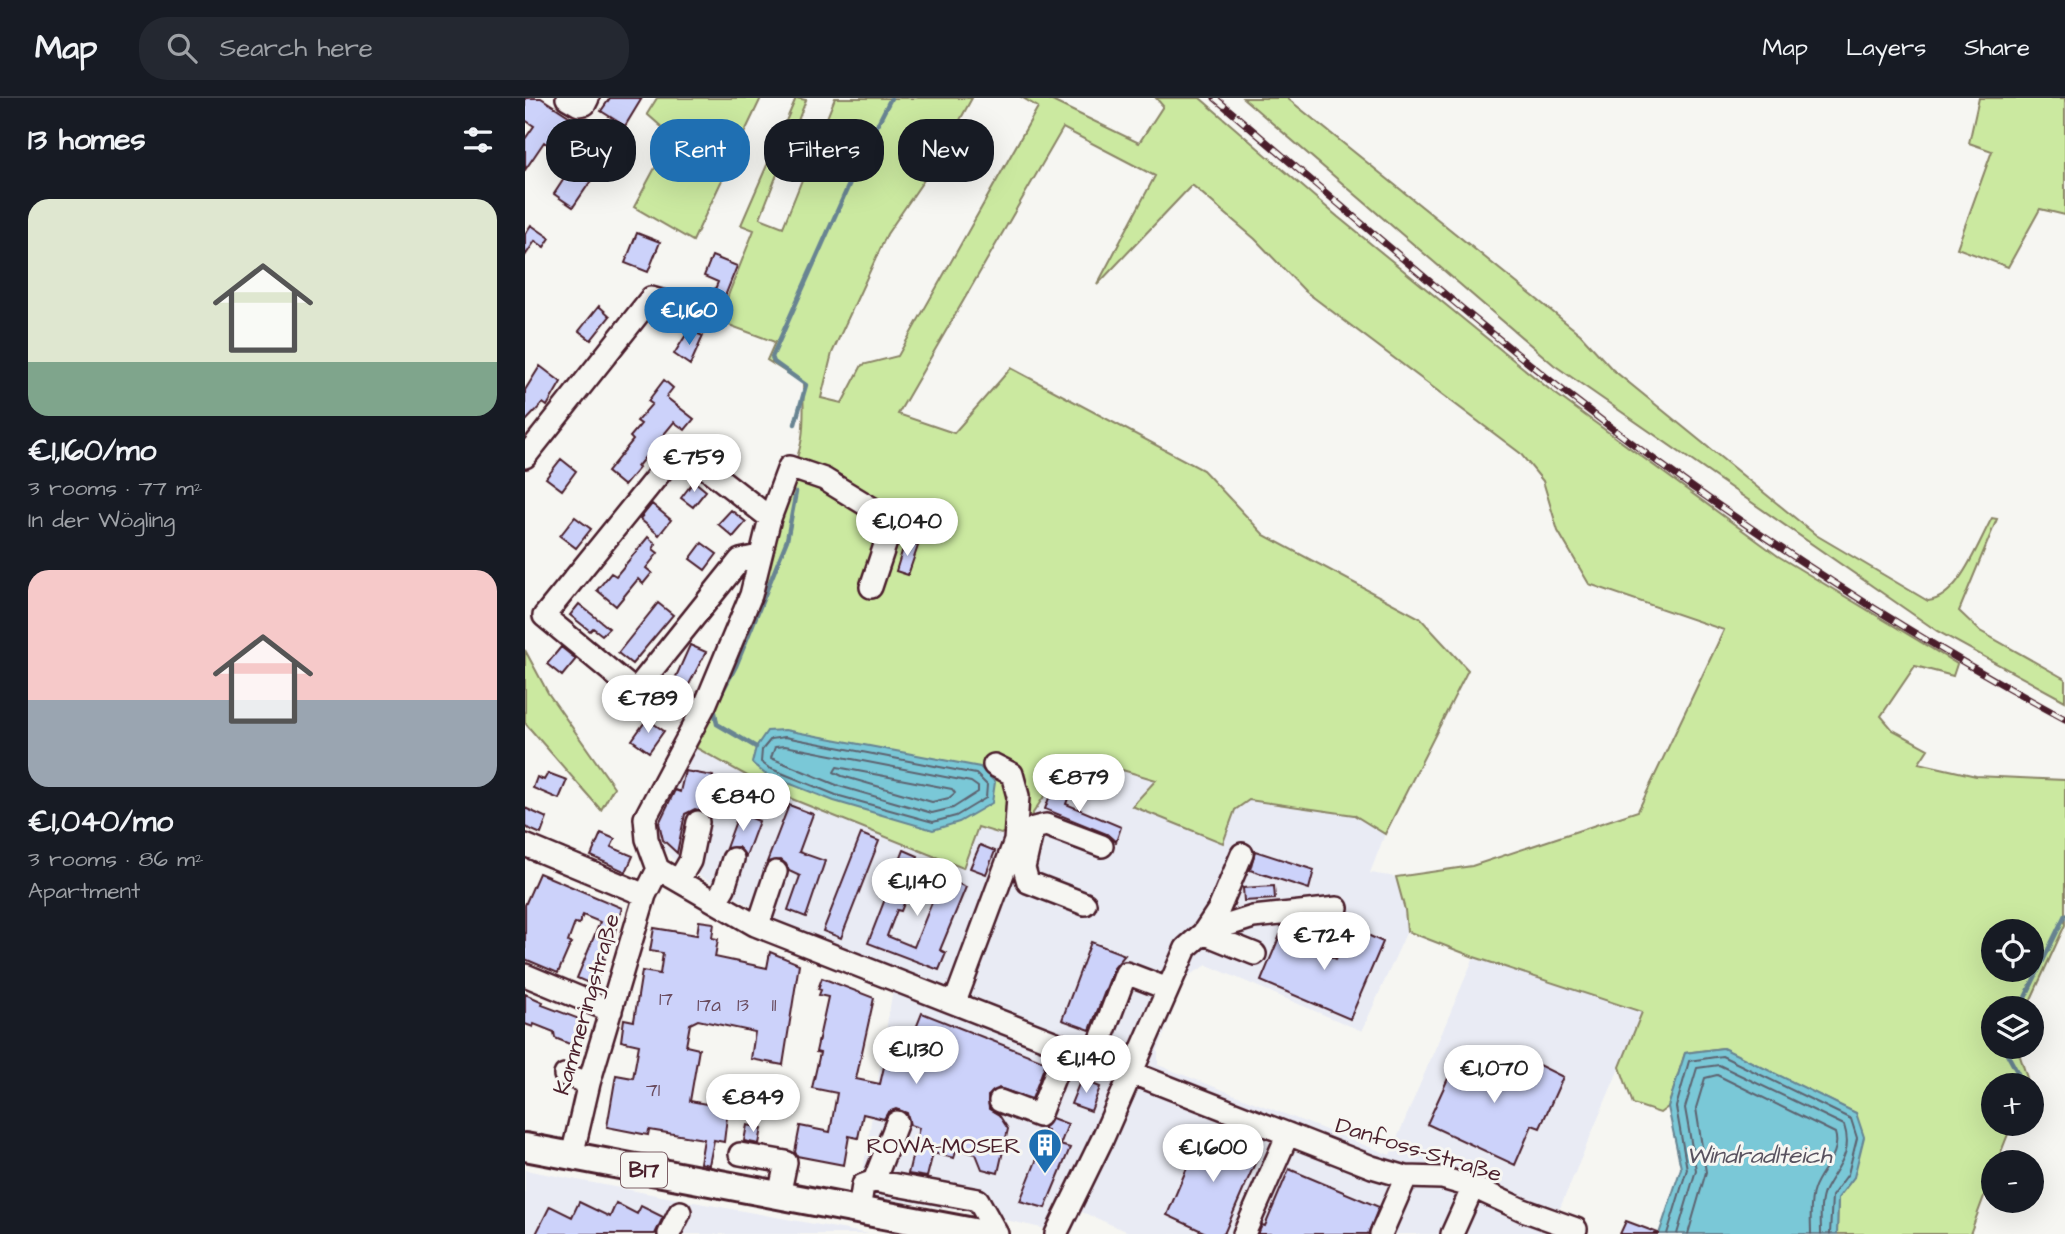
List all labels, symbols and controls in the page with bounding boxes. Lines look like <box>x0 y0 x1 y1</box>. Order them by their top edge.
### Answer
search box <box>139 17 629 80</box>
text: Map <box>35 25 97 71</box>
icon: search <box>163 29 201 67</box>
text: Search here <box>219 30 373 66</box>
text: Map <box>1763 31 1808 65</box>
text: Layers <box>1846 31 1926 65</box>
text: Share <box>1964 31 2030 65</box>
text: 13 homes <box>28 119 145 161</box>
chip: Buy <box>546 119 636 182</box>
chip: Rent <box>650 119 750 182</box>
chip: Filters <box>764 119 884 182</box>
chip: New <box>898 119 994 182</box>
icon: filters <box>459 121 497 159</box>
icon: home <box>200 245 326 371</box>
pin: €1,160 <box>632 288 746 347</box>
text: €1,160 <box>660 294 718 326</box>
text: €1,160/mo <box>28 430 156 472</box>
pin: €759 <box>653 434 735 494</box>
text: €759 <box>663 441 725 473</box>
text: 3 rooms · 77 m² <box>28 472 203 504</box>
pin: €1,040 <box>850 498 964 558</box>
text: In der Wögling <box>28 504 175 536</box>
text: €1,040 <box>872 505 942 537</box>
icon: home <box>200 616 326 742</box>
pin: €789 <box>607 676 689 735</box>
text: €789 <box>618 682 678 714</box>
pin: €879 <box>1038 754 1120 814</box>
text: €879 <box>1049 761 1109 793</box>
pin: €840 <box>702 774 784 833</box>
text: €840 <box>711 780 775 812</box>
text: €1,040/mo <box>28 801 173 843</box>
text: 3 rooms · 86 m² <box>28 843 204 875</box>
pin: €1,140 <box>860 858 974 918</box>
text: €1,140 <box>888 865 946 897</box>
text: Apartment <box>28 875 140 907</box>
street label: Kammeringstraße <box>546 910 629 1099</box>
pin: €724 <box>1283 912 1365 972</box>
text: €724 <box>1293 919 1355 951</box>
map controls <box>1981 919 2044 1213</box>
button: locate <box>1981 919 2044 982</box>
house number: 17 <box>659 986 673 1013</box>
house number: 17a <box>697 992 721 1019</box>
house number: 13 <box>737 992 749 1019</box>
house number: 11 <box>772 992 777 1019</box>
button: layers <box>1981 996 2044 1059</box>
pin: €1,130 <box>859 1026 973 1086</box>
text: €1,130 <box>889 1033 943 1065</box>
pin: €1,140 <box>1029 1035 1143 1095</box>
text: €1,140 <box>1057 1042 1115 1074</box>
pin: €1,070 <box>1437 1046 1551 1105</box>
text: €1,070 <box>1460 1052 1528 1084</box>
button: + <box>1981 1073 2044 1136</box>
pin: €849 <box>712 1074 794 1134</box>
house number: 71 <box>646 1077 661 1104</box>
text: €849 <box>722 1081 784 1113</box>
street label: Danfoss-Straße <box>1332 1109 1506 1190</box>
pin: €1,600 <box>1156 1124 1270 1184</box>
building icon: ROWA-MOSER <box>1026 1126 1064 1175</box>
place label: ROWA-MOSER <box>866 1130 1021 1162</box>
text: €1,600 <box>1179 1131 1247 1163</box>
water label: Windradlteich <box>1686 1139 1833 1173</box>
button: − <box>1981 1150 2044 1213</box>
road number: B17 <box>621 1152 667 1188</box>

